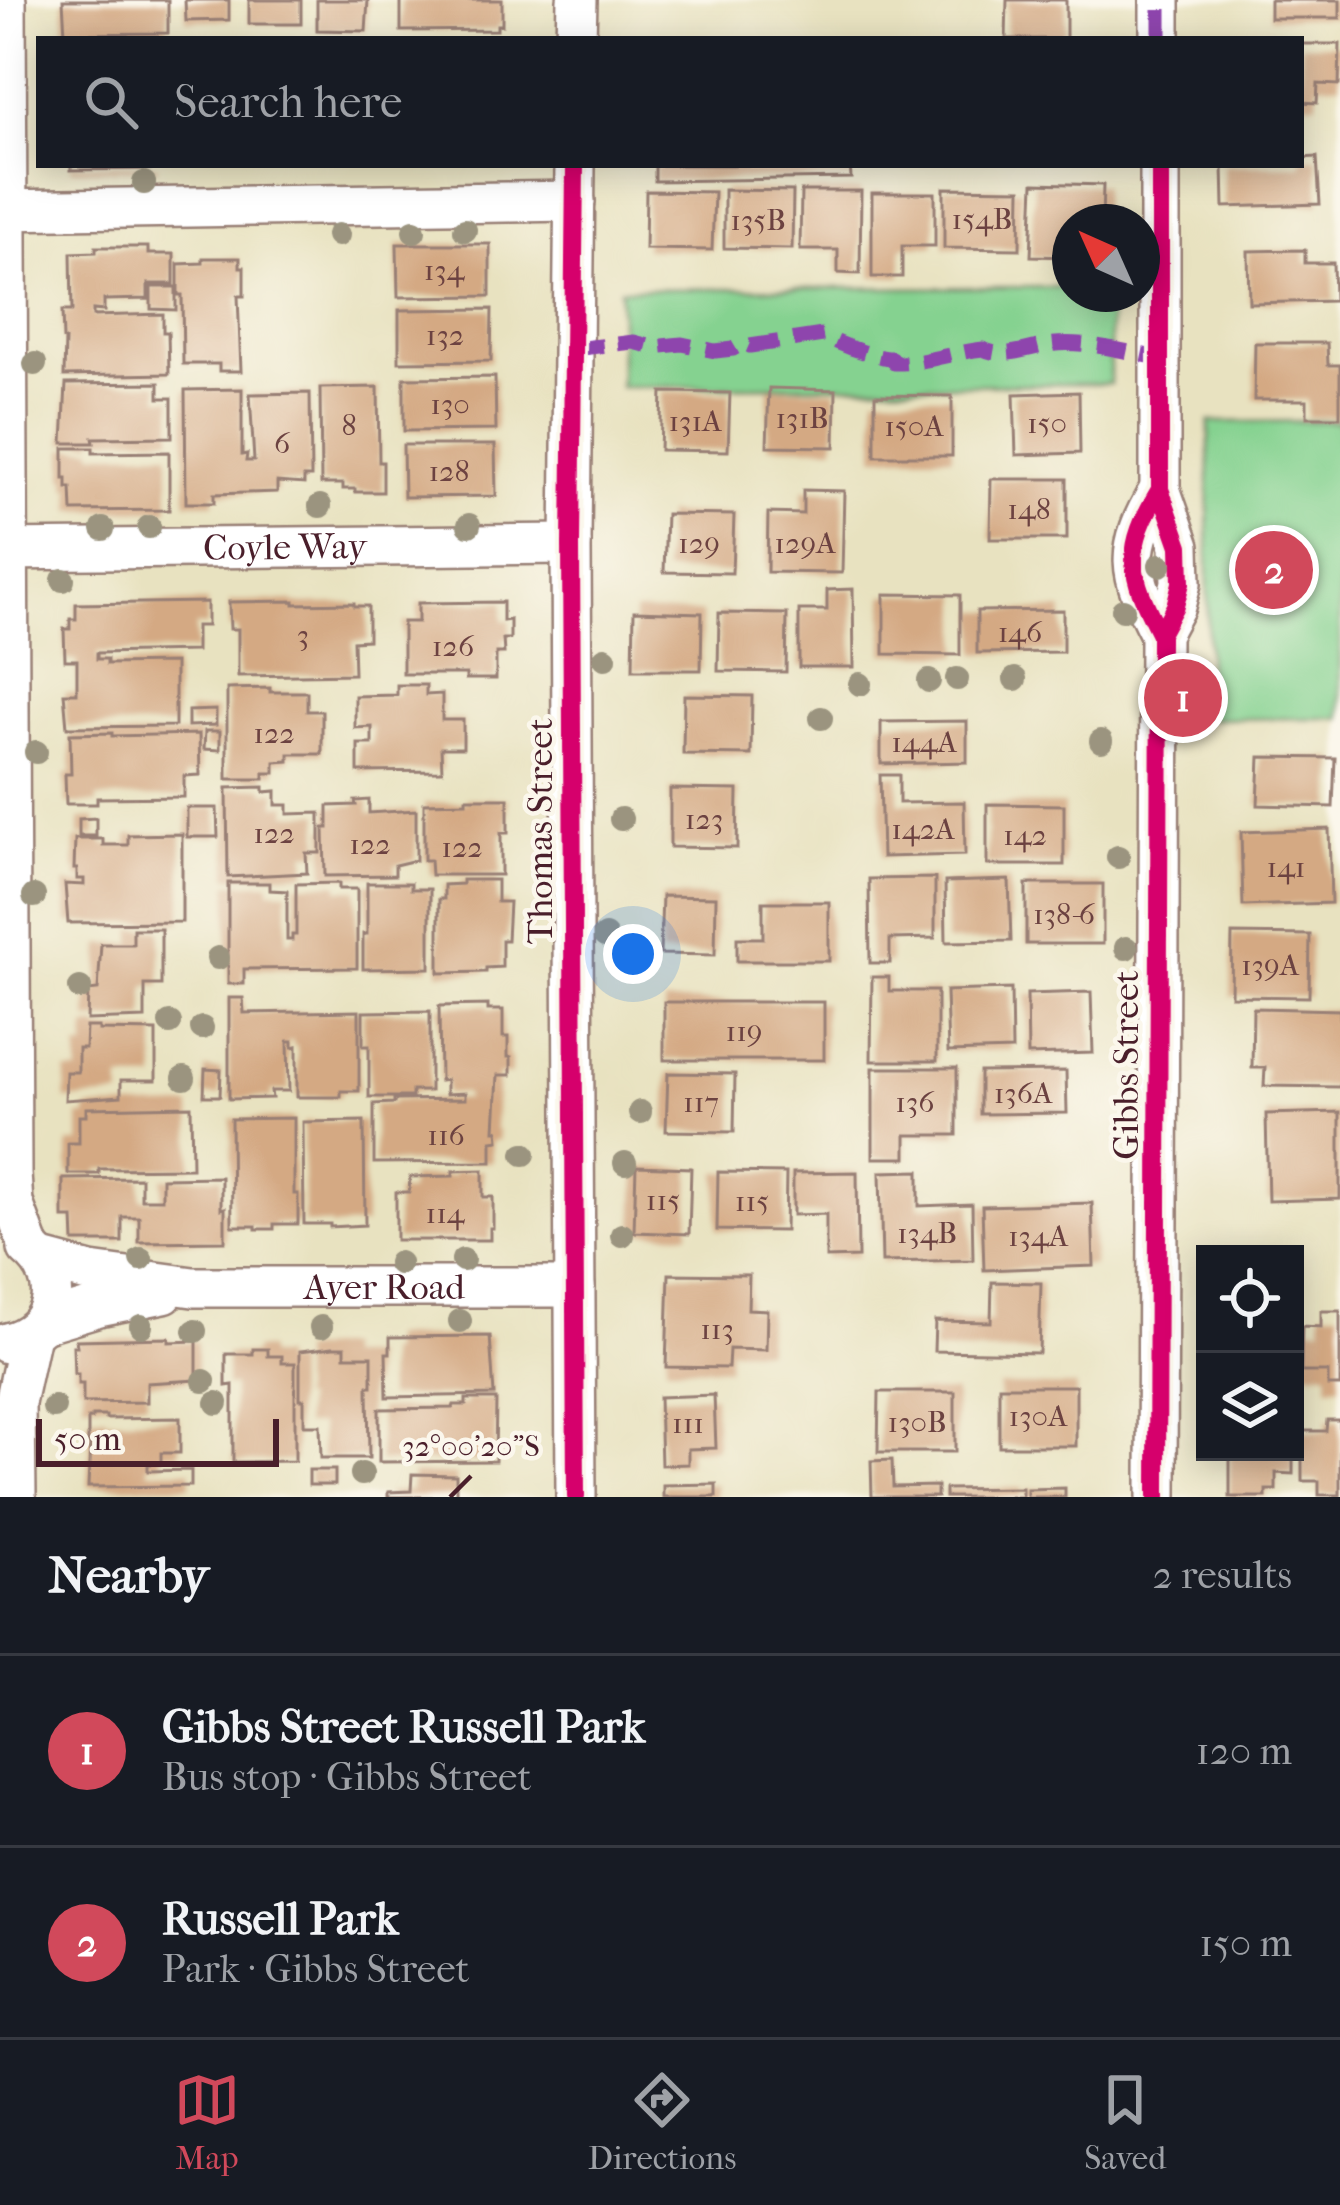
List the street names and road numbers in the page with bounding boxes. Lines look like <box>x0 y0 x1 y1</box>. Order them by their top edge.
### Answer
street label: Coyle Way <box>203 525 369 569</box>
street label: Thomas Street <box>519 718 561 944</box>
street label: Gibbs Street <box>1105 970 1147 1160</box>
street label: Ayer Road <box>302 1266 465 1308</box>

